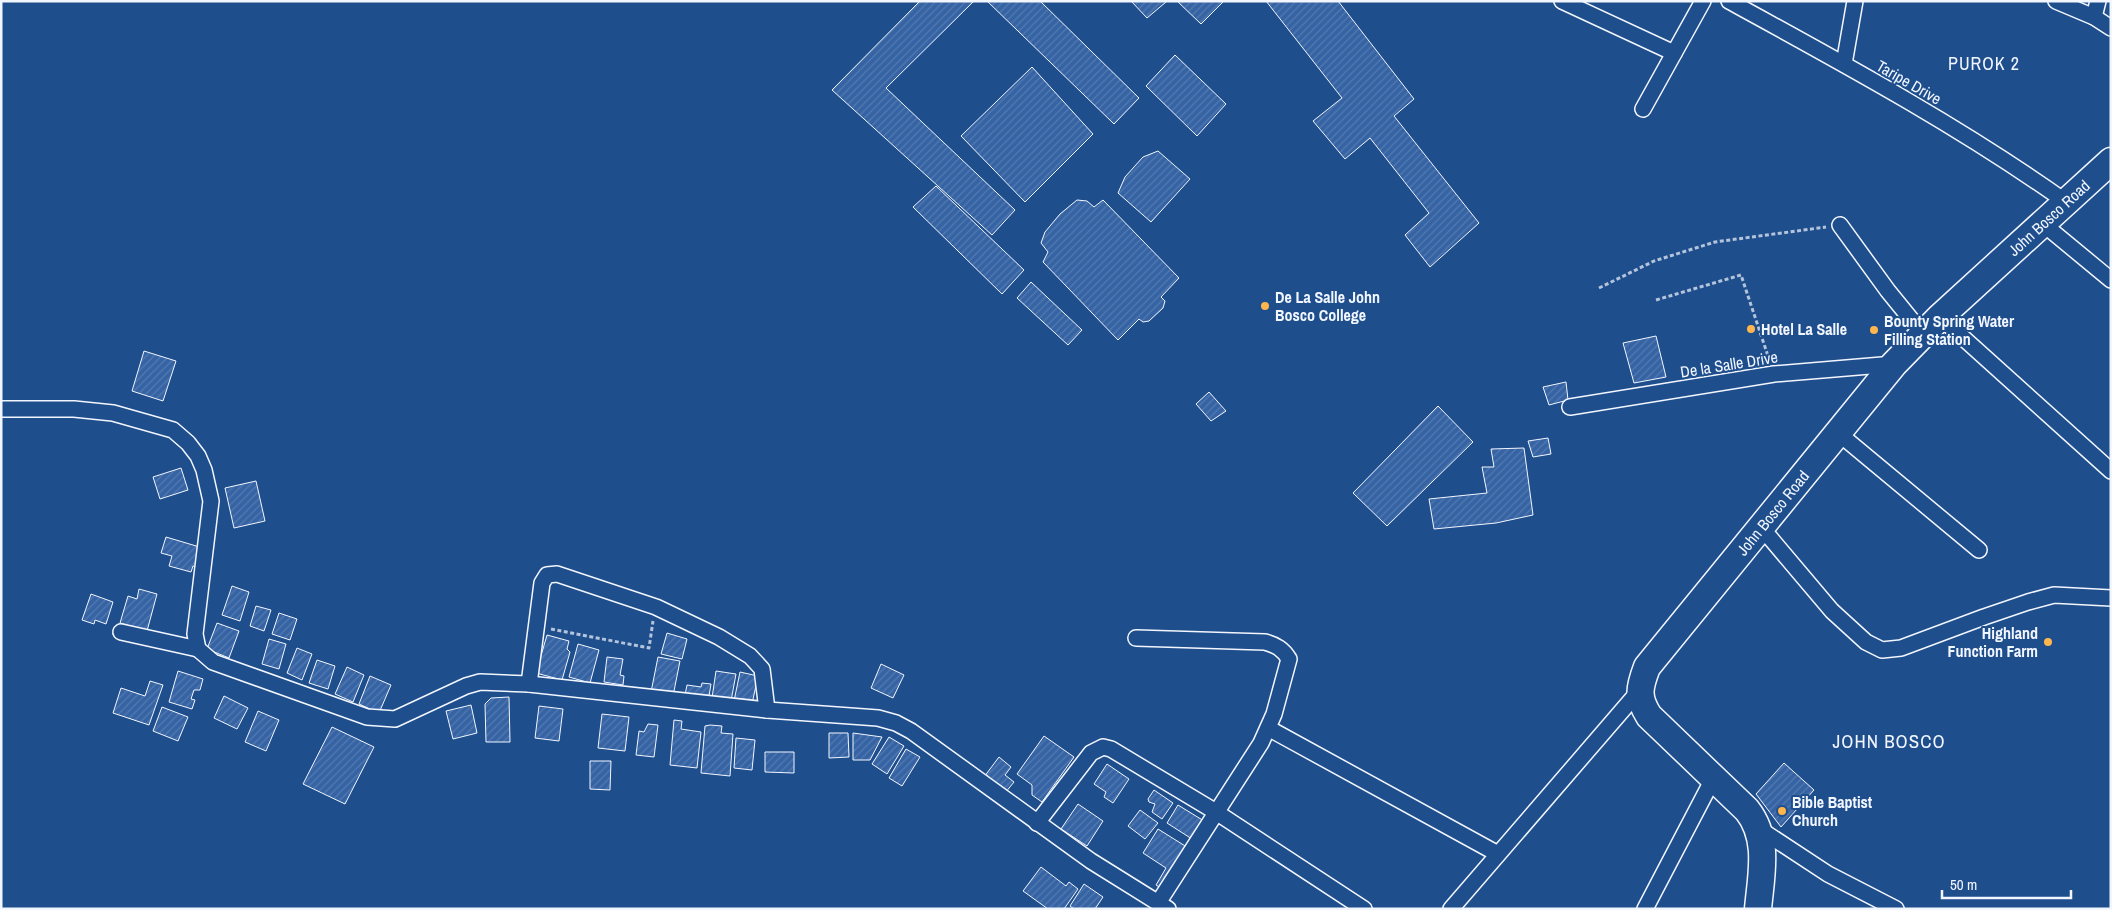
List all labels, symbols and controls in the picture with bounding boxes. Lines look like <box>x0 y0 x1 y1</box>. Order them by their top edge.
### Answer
district label: PUROK 2 <box>1948 51 2020 76</box>
street label: Taripe Drive <box>1872 55 1946 109</box>
street label: John Bosco Road <box>2003 175 2094 261</box>
place label: De La Salle John Bosco College <box>1275 286 1380 326</box>
marker: De La Salle John Bosco College <box>1259 300 1271 312</box>
place label: Bounty Spring Water Filling Station <box>1884 310 2015 350</box>
place label: Hotel La Salle <box>1761 318 1847 340</box>
marker: Hotel La Salle <box>1745 323 1757 335</box>
marker: Bounty Spring Water Filling Station <box>1868 324 1880 336</box>
street label: De la Salle Drive <box>1679 345 1779 383</box>
street label: John Bosco Road <box>1731 466 1814 560</box>
place label: Highland Function Farm <box>1948 622 2038 662</box>
marker: Highland Function Farm <box>2042 636 2054 648</box>
district label: JOHN BOSCO <box>1832 728 1946 754</box>
place label: Bible Baptist Church <box>1792 791 1873 831</box>
marker: Bible Baptist Church <box>1776 805 1788 817</box>
scale bar <box>1942 868 2071 900</box>
text: 50 m <box>1950 874 1977 895</box>

